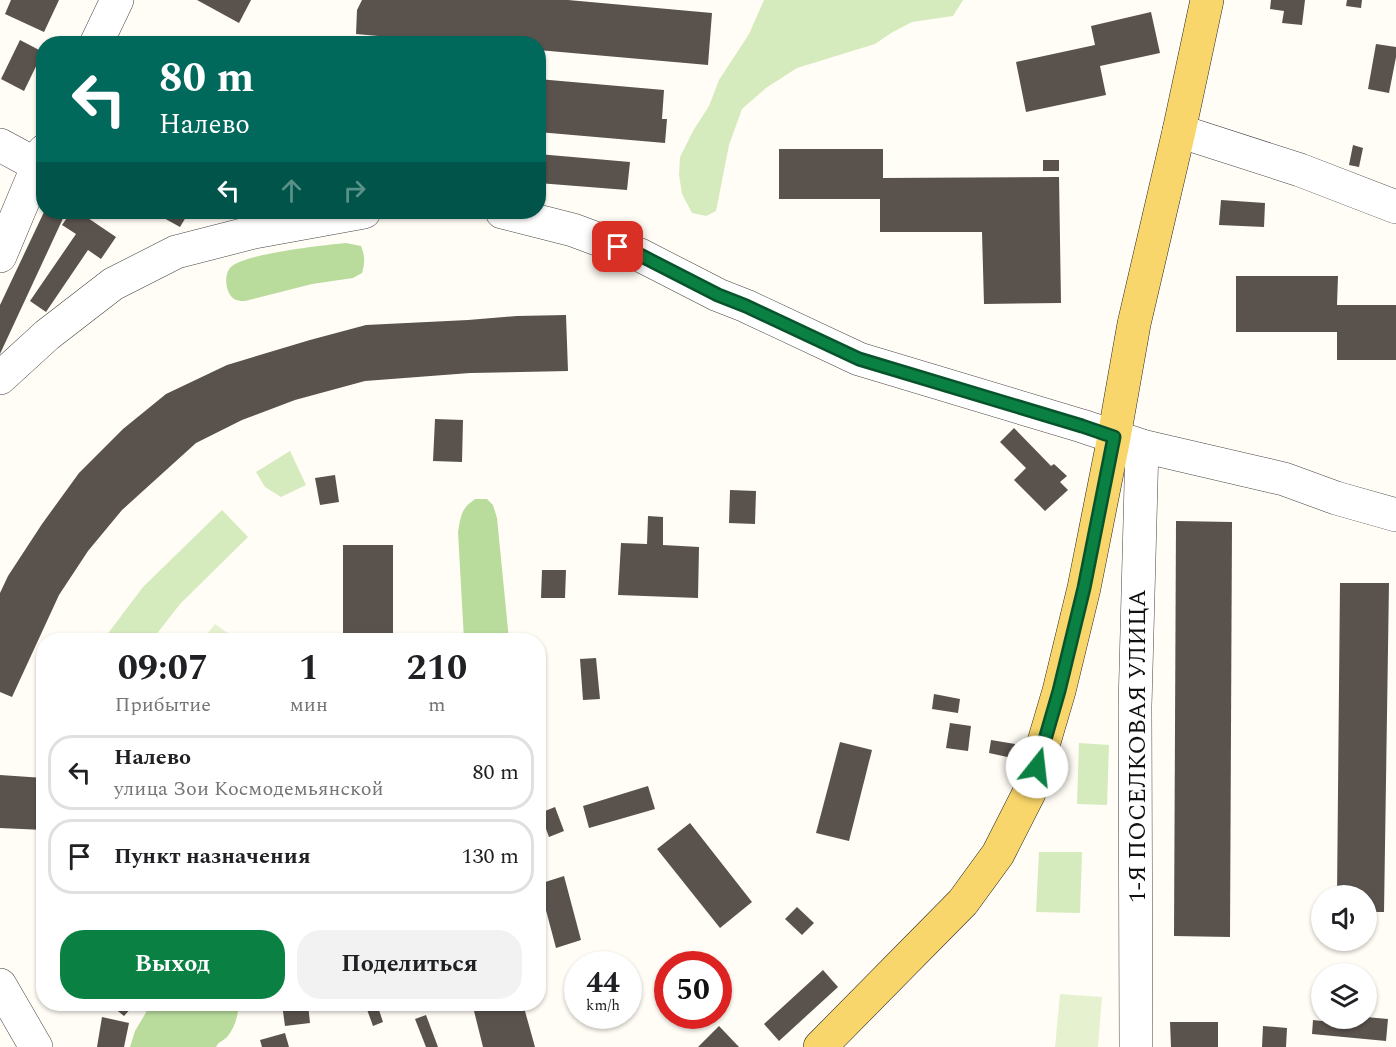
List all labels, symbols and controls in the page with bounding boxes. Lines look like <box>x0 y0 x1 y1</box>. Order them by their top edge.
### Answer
text: 80 m <box>159 47 254 110</box>
icon: left <box>60 60 138 138</box>
text: Налево <box>159 104 250 146</box>
icon: left <box>212 174 245 207</box>
icon: ahead <box>275 174 308 207</box>
icon: right <box>338 174 371 207</box>
pin <box>592 221 643 272</box>
icon: arrive <box>601 230 634 263</box>
street label: 1-Я ПОСЕЛКОВАЯ УЛИЦА <box>1120 589 1156 903</box>
text: 09:07 <box>118 641 208 696</box>
text: 1 <box>299 641 319 696</box>
text: 210 <box>407 641 467 696</box>
text: Прибытие <box>115 690 211 720</box>
text: мин <box>290 690 328 720</box>
text: m <box>428 690 445 720</box>
position arrow <box>1005 735 1069 799</box>
text: Налево <box>114 741 191 774</box>
icon: left <box>63 756 96 789</box>
text: 80 m <box>473 756 519 789</box>
text: улица Зои Космодемьянской <box>114 774 384 804</box>
icon: arrive <box>63 840 96 873</box>
text: Пункт назначения <box>114 840 311 873</box>
text: 130 m <box>462 840 519 873</box>
map controls <box>1311 885 1377 1029</box>
button: sound <box>1311 885 1377 951</box>
button: Выход <box>60 930 285 999</box>
button: Поделиться <box>297 930 522 999</box>
speed limit sign: 50 <box>654 951 732 1029</box>
text: 44 <box>586 960 620 1006</box>
button: layers <box>1311 963 1377 1029</box>
text: km/h <box>586 994 620 1017</box>

